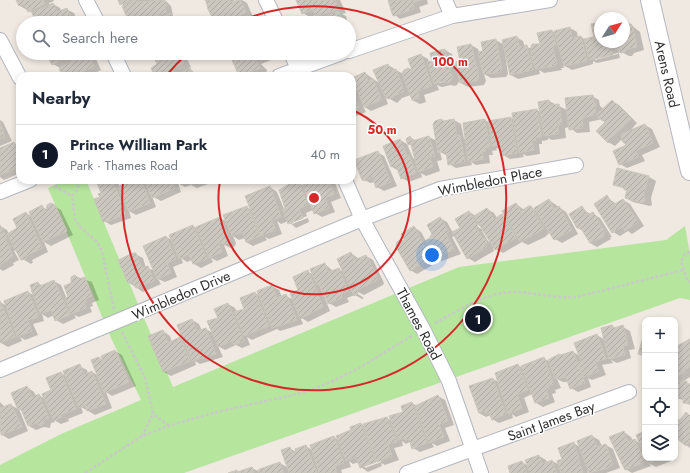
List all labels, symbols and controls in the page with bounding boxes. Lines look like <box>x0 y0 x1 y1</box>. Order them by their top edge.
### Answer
north arrow <box>594 12 630 48</box>
search box <box>16 16 356 60</box>
icon: search <box>30 27 52 49</box>
text: Search here <box>62 27 138 49</box>
street label: Arens Road <box>650 38 684 110</box>
text: 100 m <box>432 53 468 71</box>
text: Nearby <box>32 86 90 110</box>
text: 50 m <box>367 121 397 139</box>
text: Prince William Park <box>70 134 208 156</box>
text: 1 <box>42 145 48 164</box>
text: 40 m <box>311 145 340 164</box>
text: Park · Thames Road <box>70 156 178 175</box>
street label: Wimbledon Place <box>436 161 544 201</box>
centre of rings <box>307 191 321 205</box>
your location <box>422 245 442 265</box>
street label: Wimbledon Drive <box>129 265 233 325</box>
street label: Thames Road <box>392 285 446 363</box>
pin: 1 <box>465 304 491 334</box>
map controls <box>642 317 678 461</box>
button: + <box>642 317 678 353</box>
button: − <box>642 353 678 389</box>
button: locate <box>642 389 678 425</box>
street label: Saint James Bay <box>505 396 598 446</box>
button: layers <box>642 425 678 461</box>

